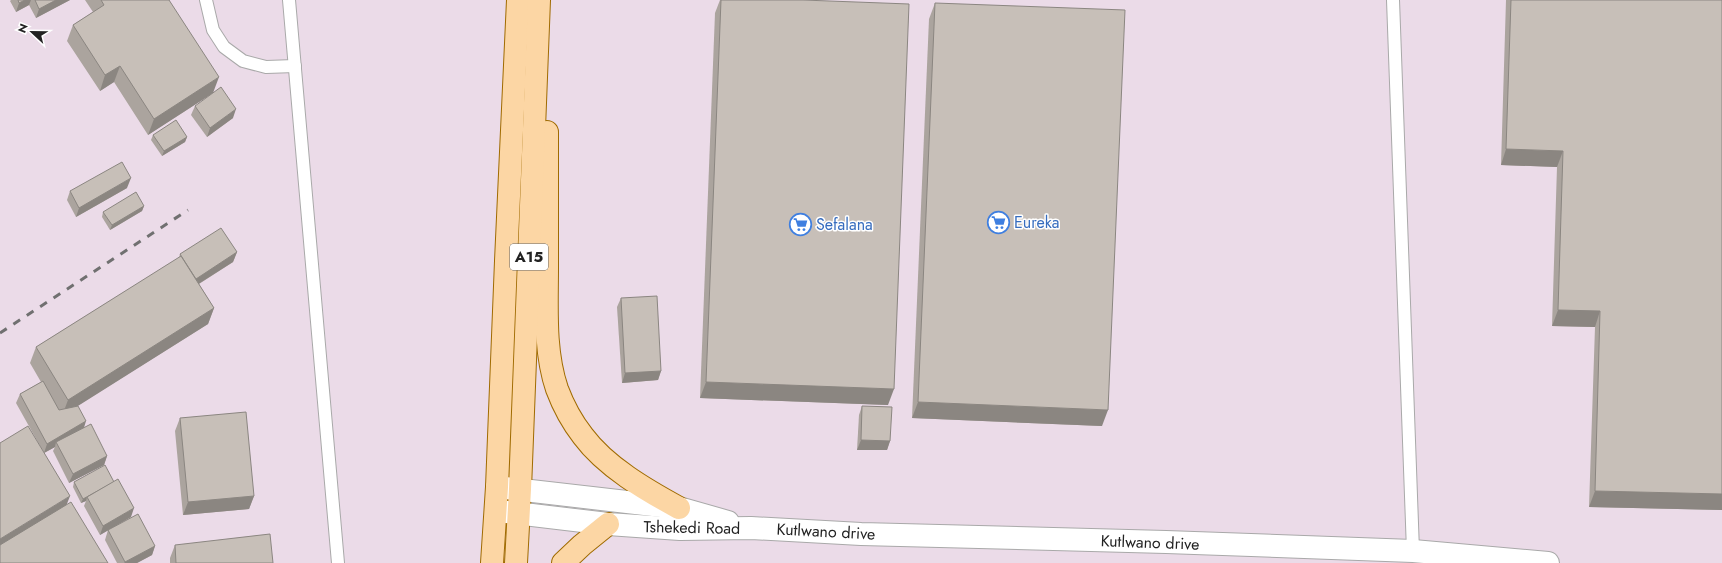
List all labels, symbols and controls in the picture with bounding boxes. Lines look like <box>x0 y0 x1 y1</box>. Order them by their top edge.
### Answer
north arrow <box>12 12 52 52</box>
text: N <box>14 21 32 35</box>
supermarket icon: Eureka <box>986 209 1012 235</box>
supermarket icon: Sefalana <box>787 211 813 237</box>
place label: Eureka <box>1014 211 1059 234</box>
place label: Sefalana <box>816 213 873 236</box>
road number: A15 <box>510 244 548 270</box>
street label: Tshekedi Road <box>644 515 740 540</box>
street label: Kutlwano drive <box>776 517 876 546</box>
street label: Kutlwano drive <box>1100 529 1200 556</box>

